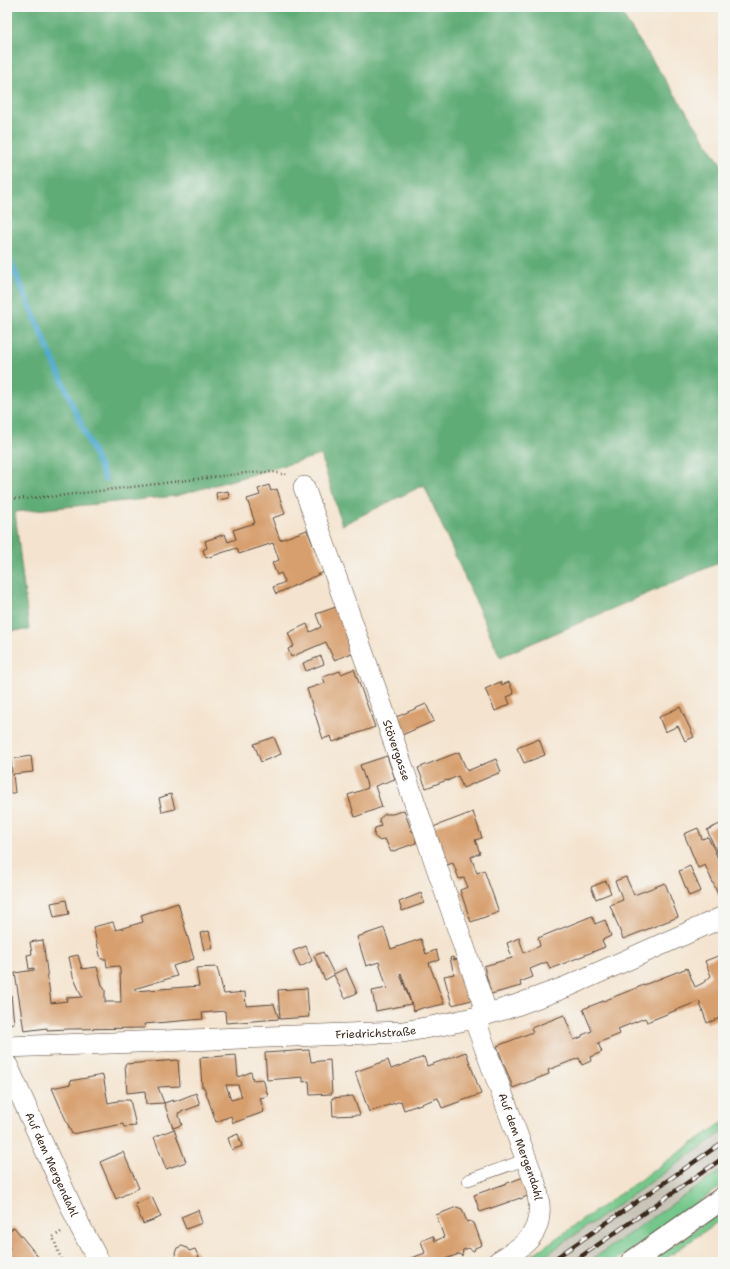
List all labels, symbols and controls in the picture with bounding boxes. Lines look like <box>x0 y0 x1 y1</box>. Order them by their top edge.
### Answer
street label: Stövergasse <box>379 718 414 783</box>
street label: Friedrichstraße <box>335 1023 417 1042</box>
street label: Auf dem Mergendahl <box>494 1091 546 1202</box>
street label: Auf dem Mergendahl <box>21 1110 82 1220</box>

